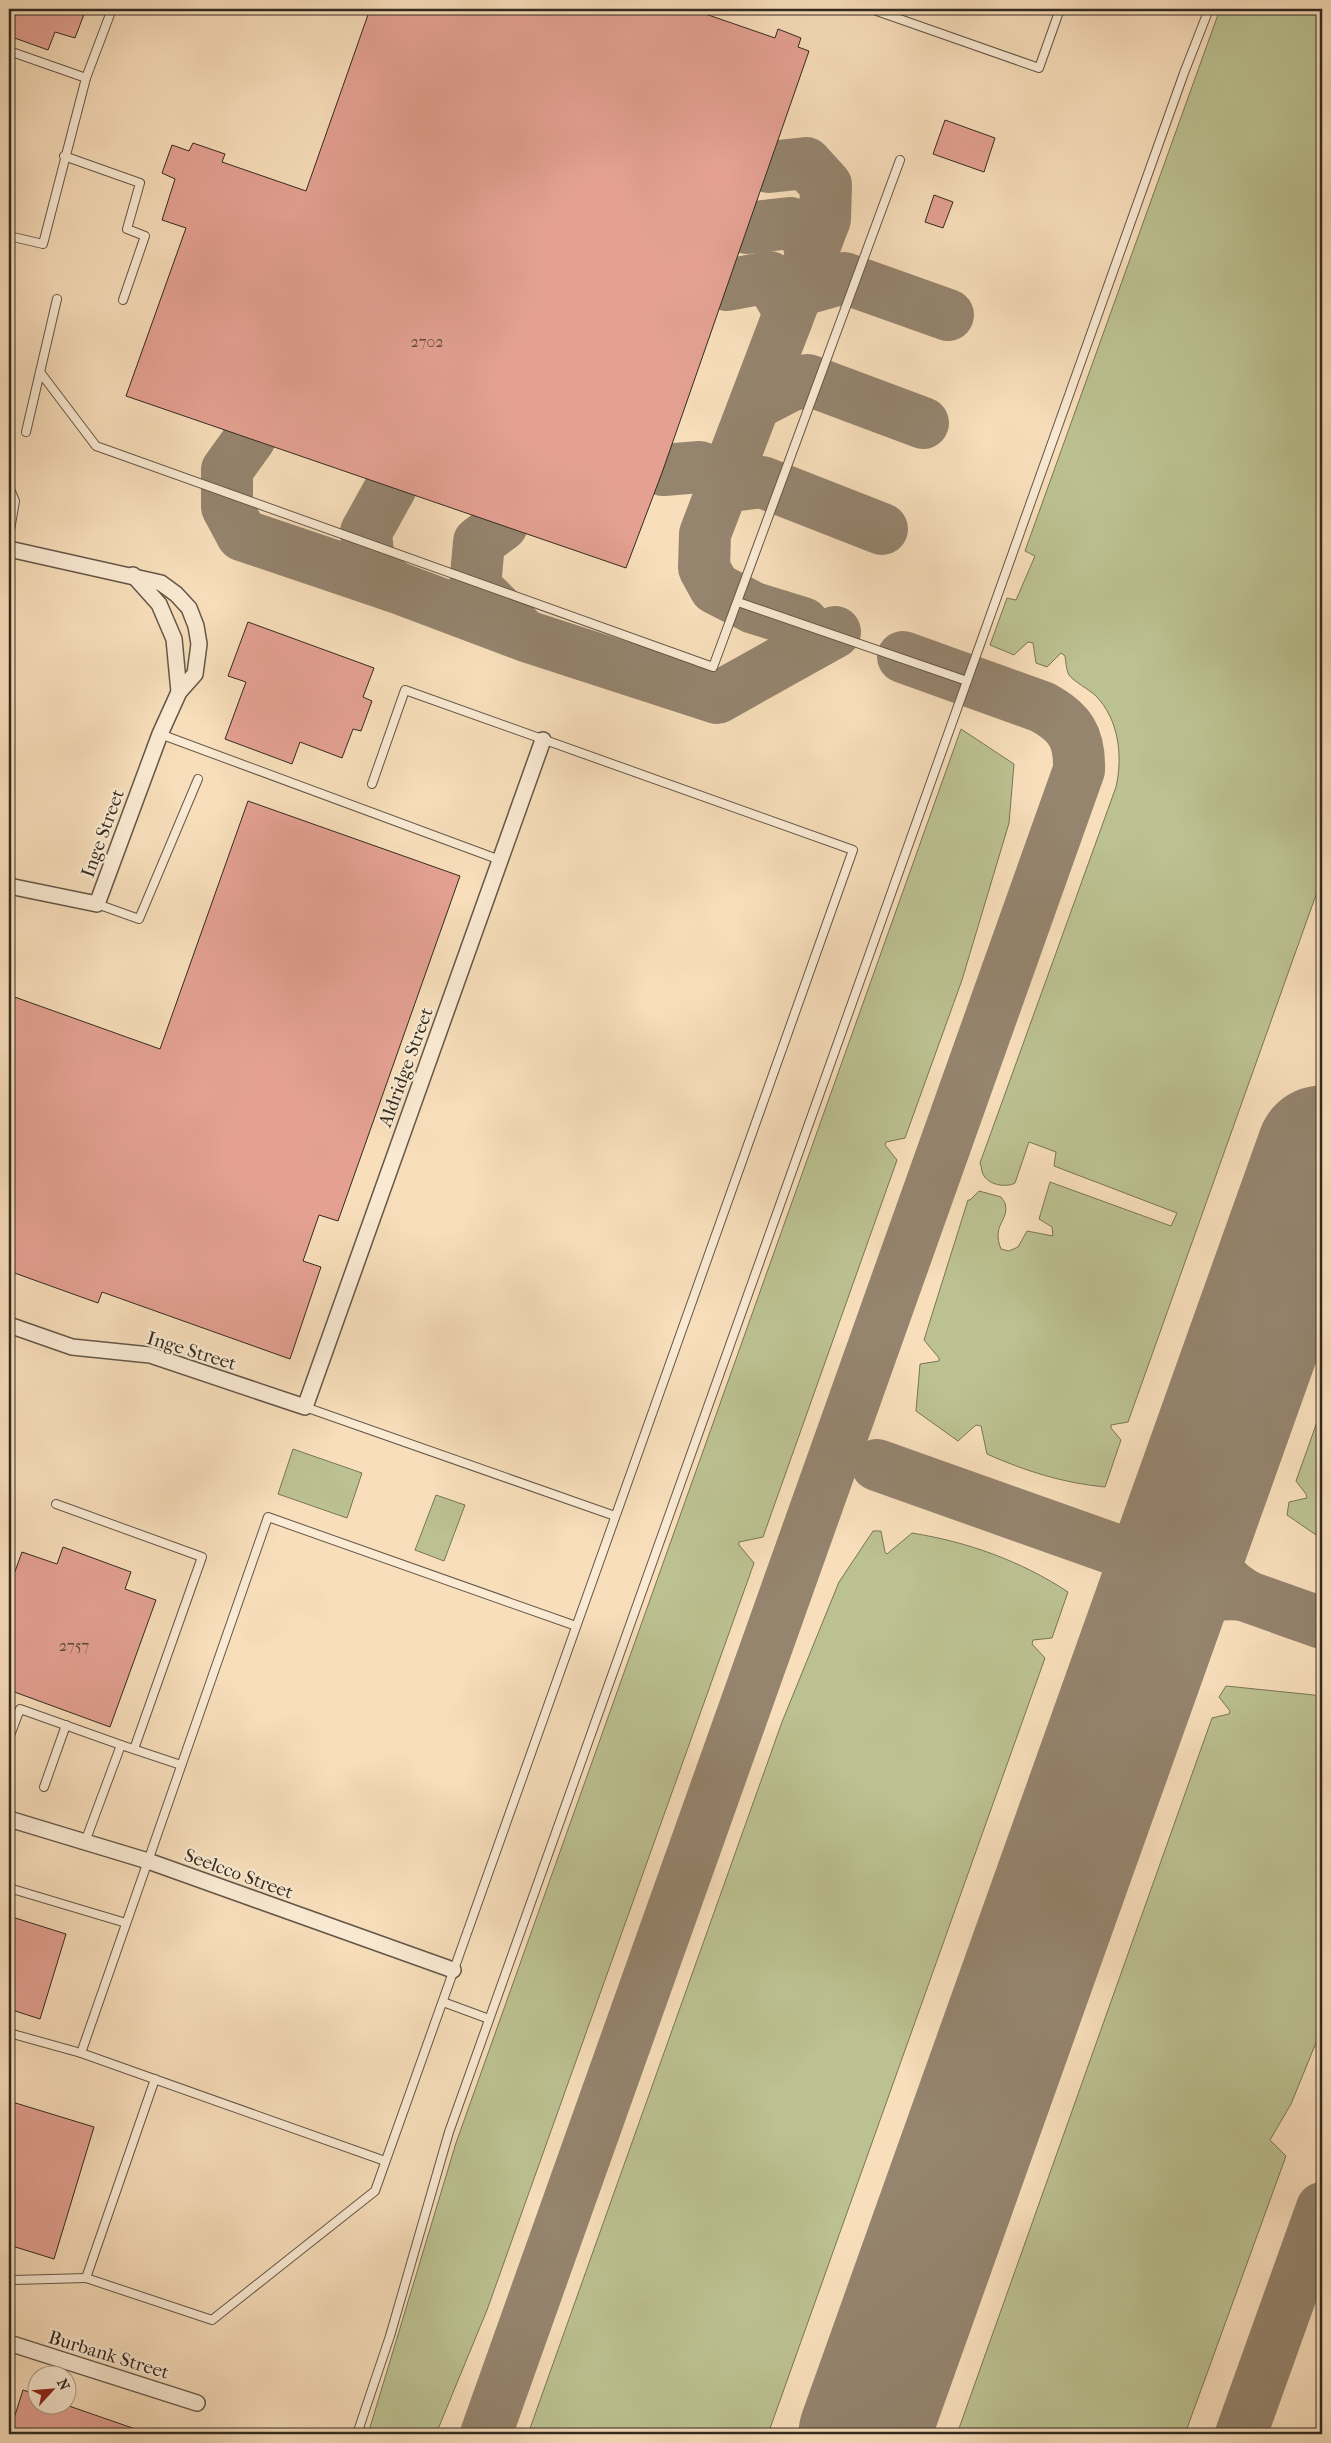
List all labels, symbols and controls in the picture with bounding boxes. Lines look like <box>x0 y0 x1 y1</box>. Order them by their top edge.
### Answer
house number: 2702 <box>411 332 443 351</box>
street label: Inge Street <box>77 786 129 880</box>
street label: Aldridge Street <box>374 1004 438 1131</box>
street label: Inge Street <box>144 1327 239 1375</box>
house number: 2757 <box>59 1636 90 1655</box>
street label: Seelcco Street <box>181 1844 296 1904</box>
street label: Burbank Street <box>46 2326 172 2384</box>
north arrow <box>28 2366 78 2416</box>
text: N <box>53 2376 73 2393</box>

